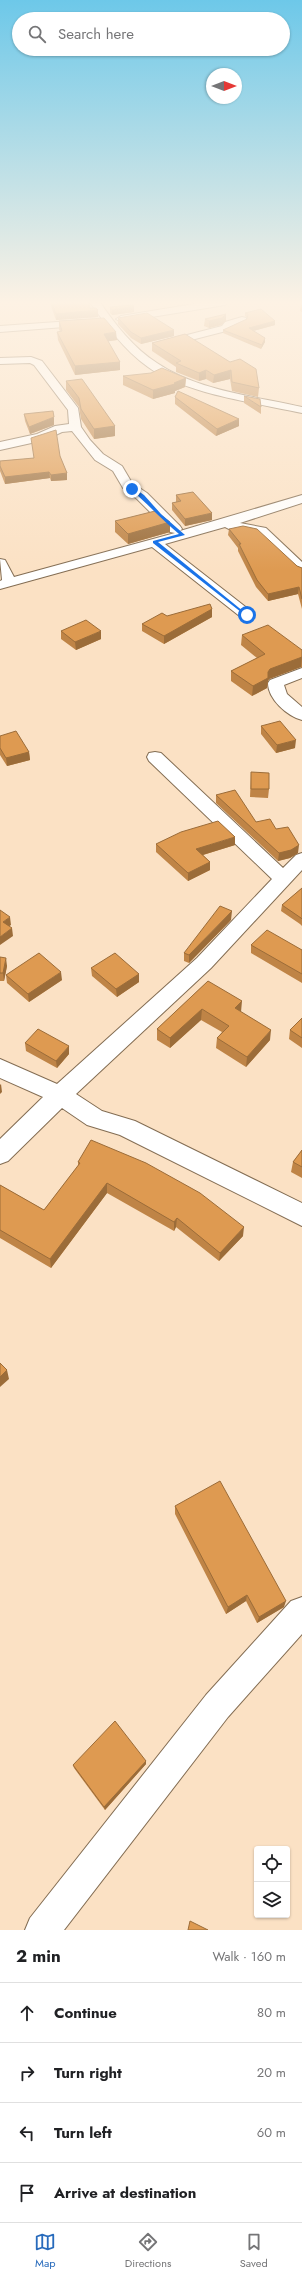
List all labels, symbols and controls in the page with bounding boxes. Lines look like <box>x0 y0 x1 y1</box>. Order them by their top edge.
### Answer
search box <box>12 12 290 56</box>
icon: search <box>26 23 48 45</box>
text: Search here <box>58 23 134 45</box>
north arrow <box>206 68 242 104</box>
route end <box>123 480 141 498</box>
route start <box>238 606 256 624</box>
map controls <box>254 1846 290 1918</box>
button: locate <box>254 1846 290 1882</box>
button: layers <box>254 1882 290 1918</box>
text: 2 min <box>16 1944 61 1968</box>
text: Walk · 160 m <box>213 1947 286 1966</box>
icon: ahead <box>16 2002 38 2024</box>
text: Continue <box>54 2002 117 2024</box>
text: 80 m <box>257 2003 286 2022</box>
icon: right <box>16 2062 38 2084</box>
text: Turn right <box>54 2062 122 2084</box>
text: 20 m <box>257 2063 286 2082</box>
icon: left <box>16 2122 38 2144</box>
text: Turn left <box>54 2122 112 2144</box>
text: 60 m <box>257 2123 286 2142</box>
icon: arrive <box>16 2182 38 2204</box>
text: Arrive at destination <box>54 2182 196 2204</box>
tab: Map <box>34 2231 56 2271</box>
tab: Directions <box>125 2231 171 2271</box>
tab: Saved <box>240 2231 268 2271</box>

